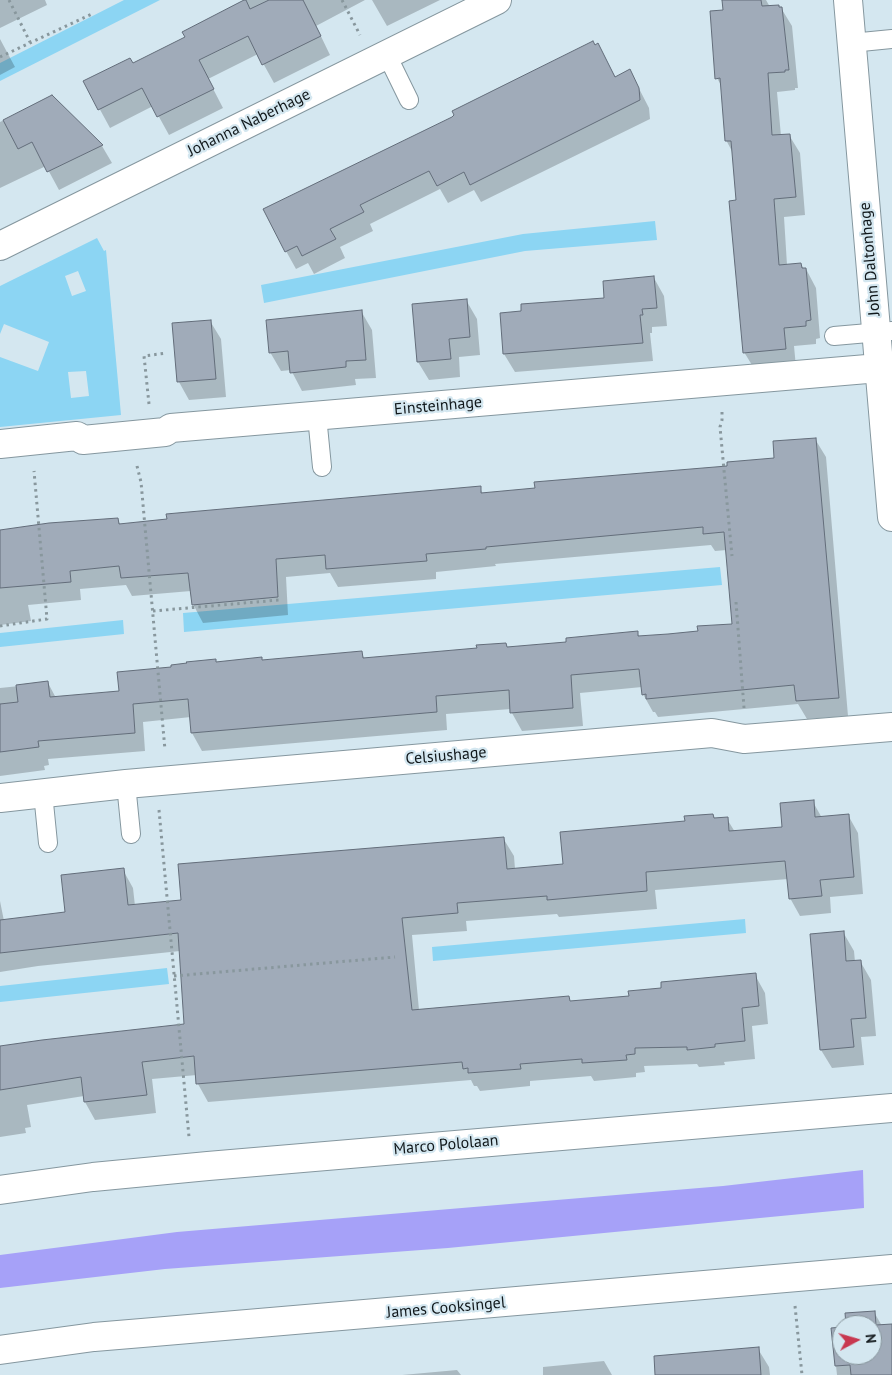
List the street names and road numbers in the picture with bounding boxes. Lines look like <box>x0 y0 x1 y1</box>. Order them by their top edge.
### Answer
street label: Johanna Naberhage <box>185 85 313 161</box>
street label: John Daltonhage <box>855 201 885 317</box>
street label: Einsteinhage <box>393 393 483 419</box>
street label: Celsiushage <box>405 743 487 769</box>
street label: Marco Pololaan <box>393 1131 499 1159</box>
street label: James Cooksingel <box>386 1293 506 1323</box>

